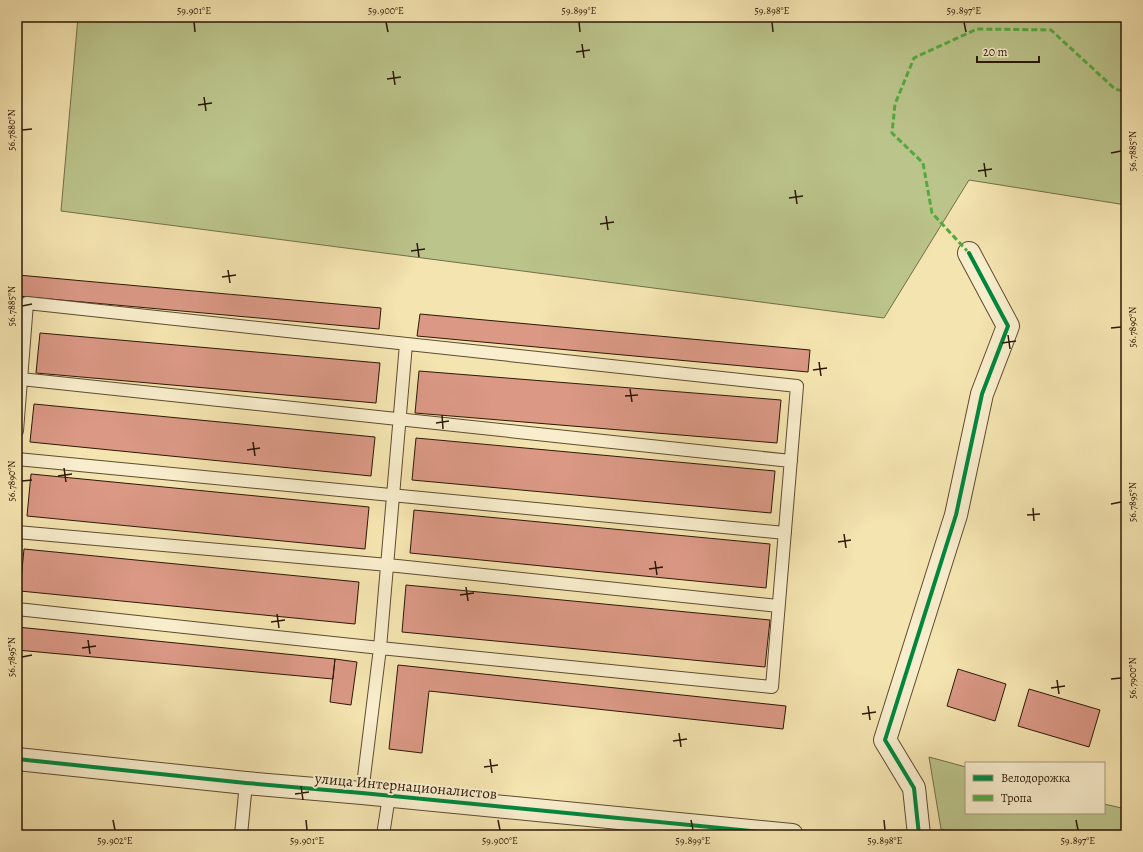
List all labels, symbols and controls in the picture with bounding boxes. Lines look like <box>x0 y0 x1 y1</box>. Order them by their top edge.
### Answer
text: 59.901°E <box>177 4 211 17</box>
text: 59.900°E <box>368 4 404 17</box>
text: 59.899°E <box>562 4 596 17</box>
text: 59.898°E <box>754 4 790 17</box>
text: 59.897°E <box>947 4 981 17</box>
scale bar <box>977 38 1039 64</box>
text: 20 m <box>983 44 1007 60</box>
text: 56.7880°N <box>5 109 18 151</box>
text: 56.7885°N <box>1126 131 1139 171</box>
text: 56.7885°N <box>5 286 18 326</box>
text: 56.7890°N <box>1126 306 1139 348</box>
text: 56.7890°N <box>5 460 18 502</box>
text: 56.7895°N <box>1126 482 1139 522</box>
text: 56.7895°N <box>5 637 18 677</box>
text: 56.7900°N <box>1126 657 1139 699</box>
legend <box>965 762 1105 814</box>
street label: улица Интернационалистов <box>313 768 498 804</box>
text: Велодорожка <box>1001 770 1071 786</box>
text: Тропа <box>1001 790 1032 806</box>
text: 59.902°E <box>97 834 133 847</box>
text: 59.901°E <box>290 834 324 847</box>
text: 59.900°E <box>482 834 518 847</box>
text: 59.899°E <box>676 834 710 847</box>
text: 59.898°E <box>867 834 903 847</box>
text: 59.897°E <box>1061 834 1095 847</box>

